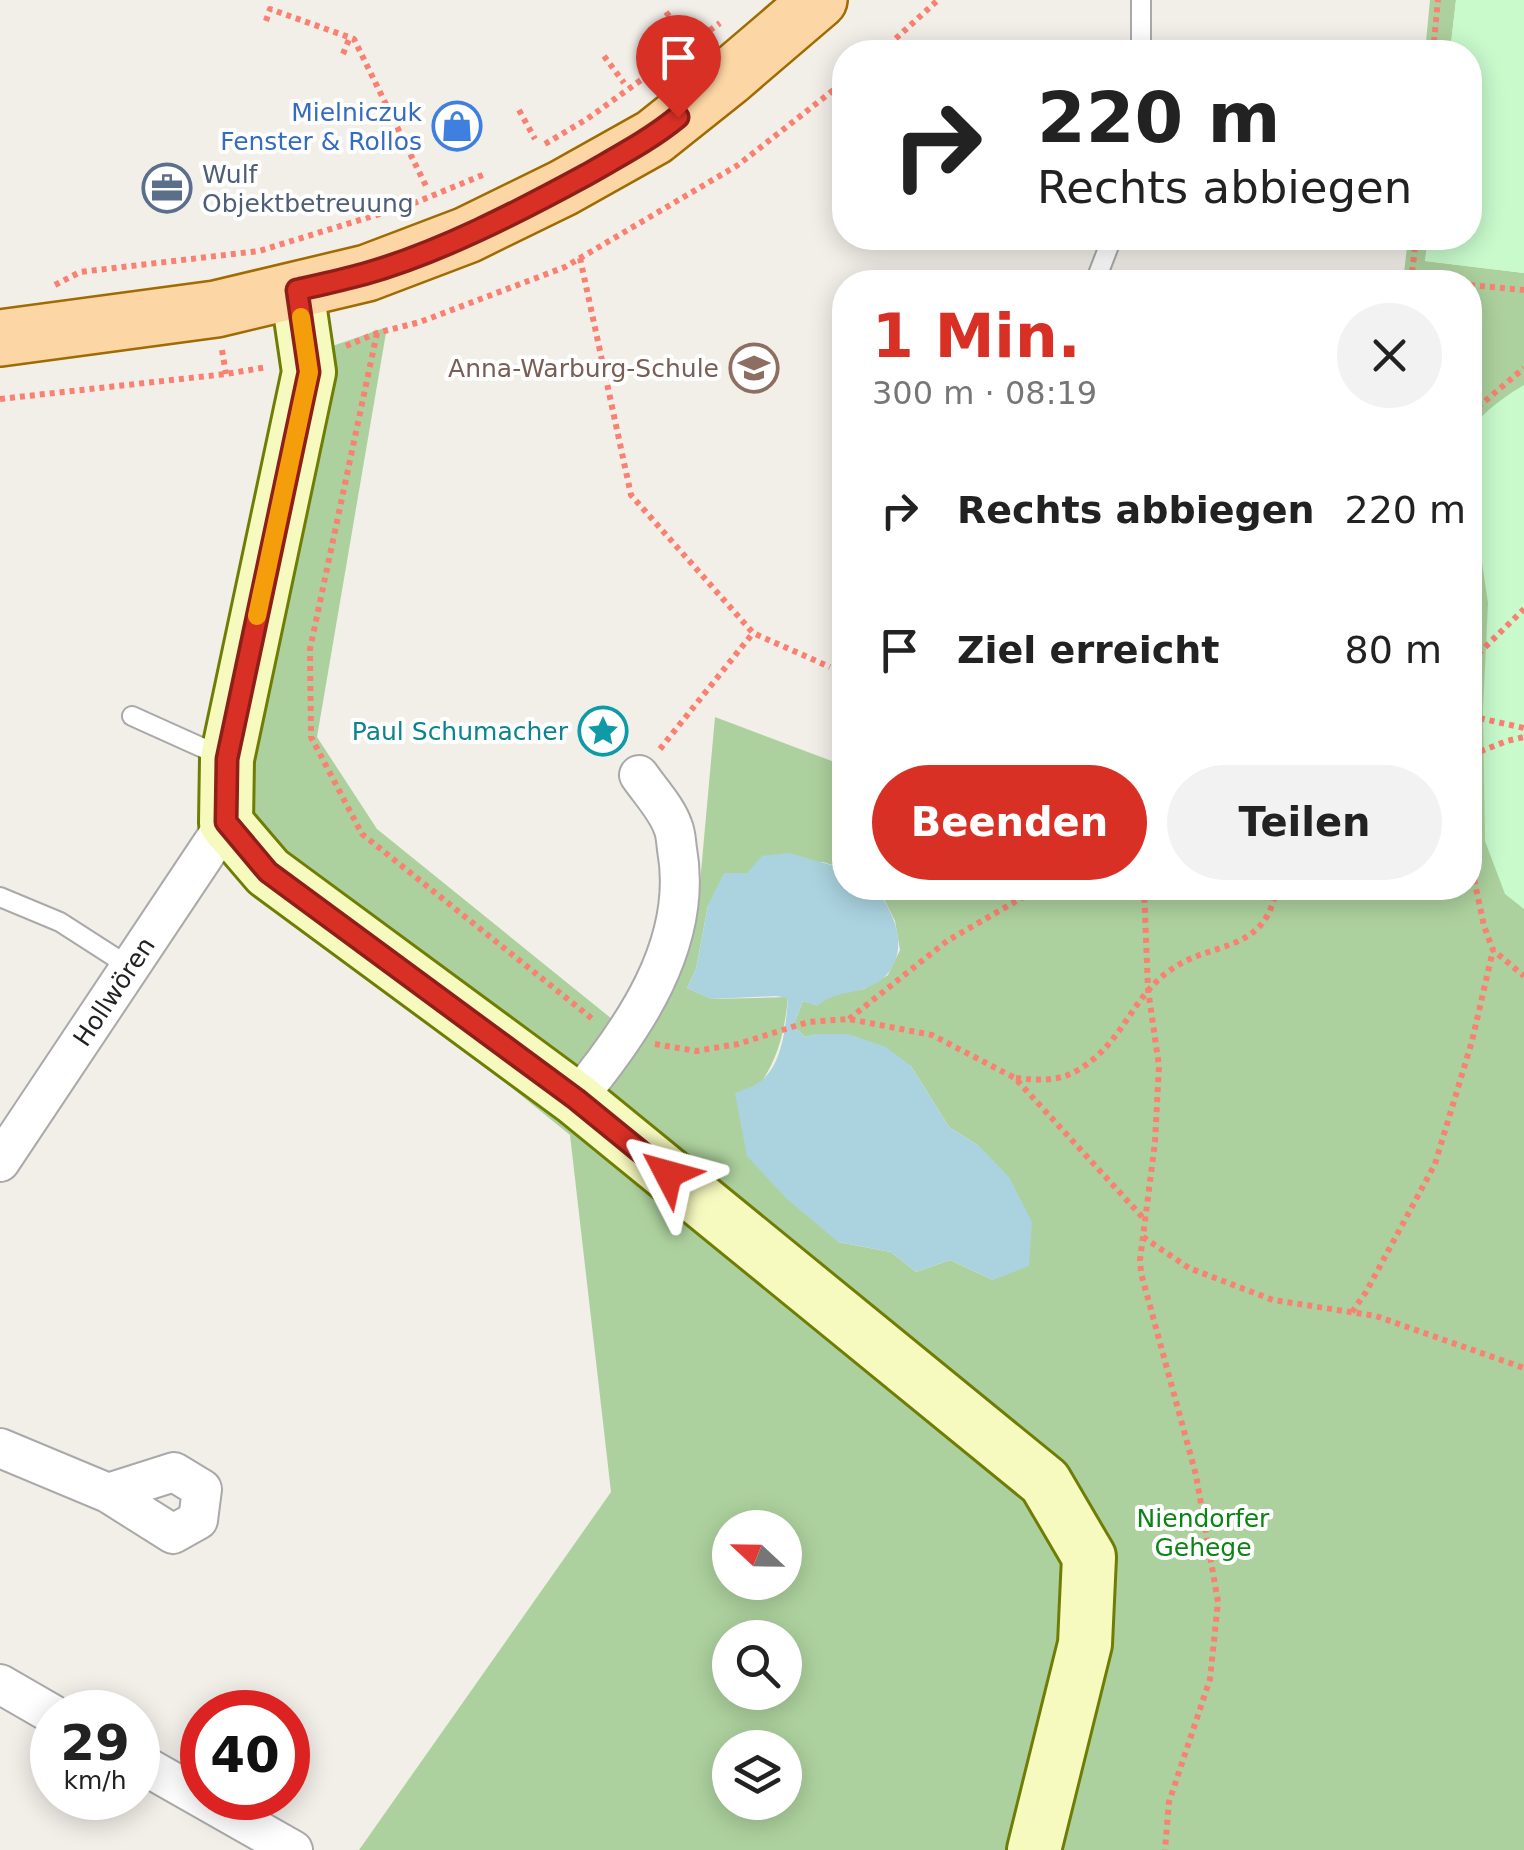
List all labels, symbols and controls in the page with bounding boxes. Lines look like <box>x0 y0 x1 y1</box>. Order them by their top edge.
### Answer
pin <box>636 15 721 118</box>
icon: arrive <box>651 30 706 85</box>
text: 220 m <box>1037 77 1280 159</box>
icon: right <box>872 80 1002 210</box>
place label: Mielniczuk Fenster & Rollos <box>220 98 423 156</box>
shop icon: Mielniczuk Fenster & Rollos <box>431 100 483 152</box>
place label: Wulf Objektbetreuung <box>202 160 414 218</box>
text: Rechts abbiegen <box>1037 161 1412 214</box>
office icon: Wulf Objektbetreuung <box>141 162 193 214</box>
text: 1 Min. <box>872 301 1080 371</box>
button: close <box>1337 303 1442 408</box>
school or university icon: Anna-Warburg-Schule <box>728 342 780 394</box>
place label: Anna-Warburg-Schule <box>448 354 719 383</box>
text: 300 m · 08:19 <box>872 374 1097 412</box>
icon: right <box>872 483 927 538</box>
text: Rechts abbiegen <box>957 488 1315 532</box>
text: 220 m <box>1345 488 1466 532</box>
icon: arrive <box>872 623 927 678</box>
text: Ziel erreicht <box>957 628 1219 672</box>
text: 80 m <box>1345 628 1442 672</box>
place icon: Paul Schumacher <box>577 705 629 757</box>
place label: Paul Schumacher <box>352 717 569 746</box>
button: Beenden <box>872 765 1147 880</box>
button: Teilen <box>1167 765 1442 880</box>
street label: Hollwören <box>67 931 160 1051</box>
position arrow <box>616 1122 720 1226</box>
park label: Niendorfer Gehege <box>1137 1504 1270 1562</box>
north arrow <box>712 1510 802 1600</box>
map controls <box>712 1510 802 1820</box>
button: search <box>712 1620 802 1710</box>
speed limit sign: 40 <box>180 1690 310 1820</box>
text: 29 <box>60 1714 130 1772</box>
button: layers <box>712 1730 802 1820</box>
text: km/h <box>63 1766 127 1795</box>

